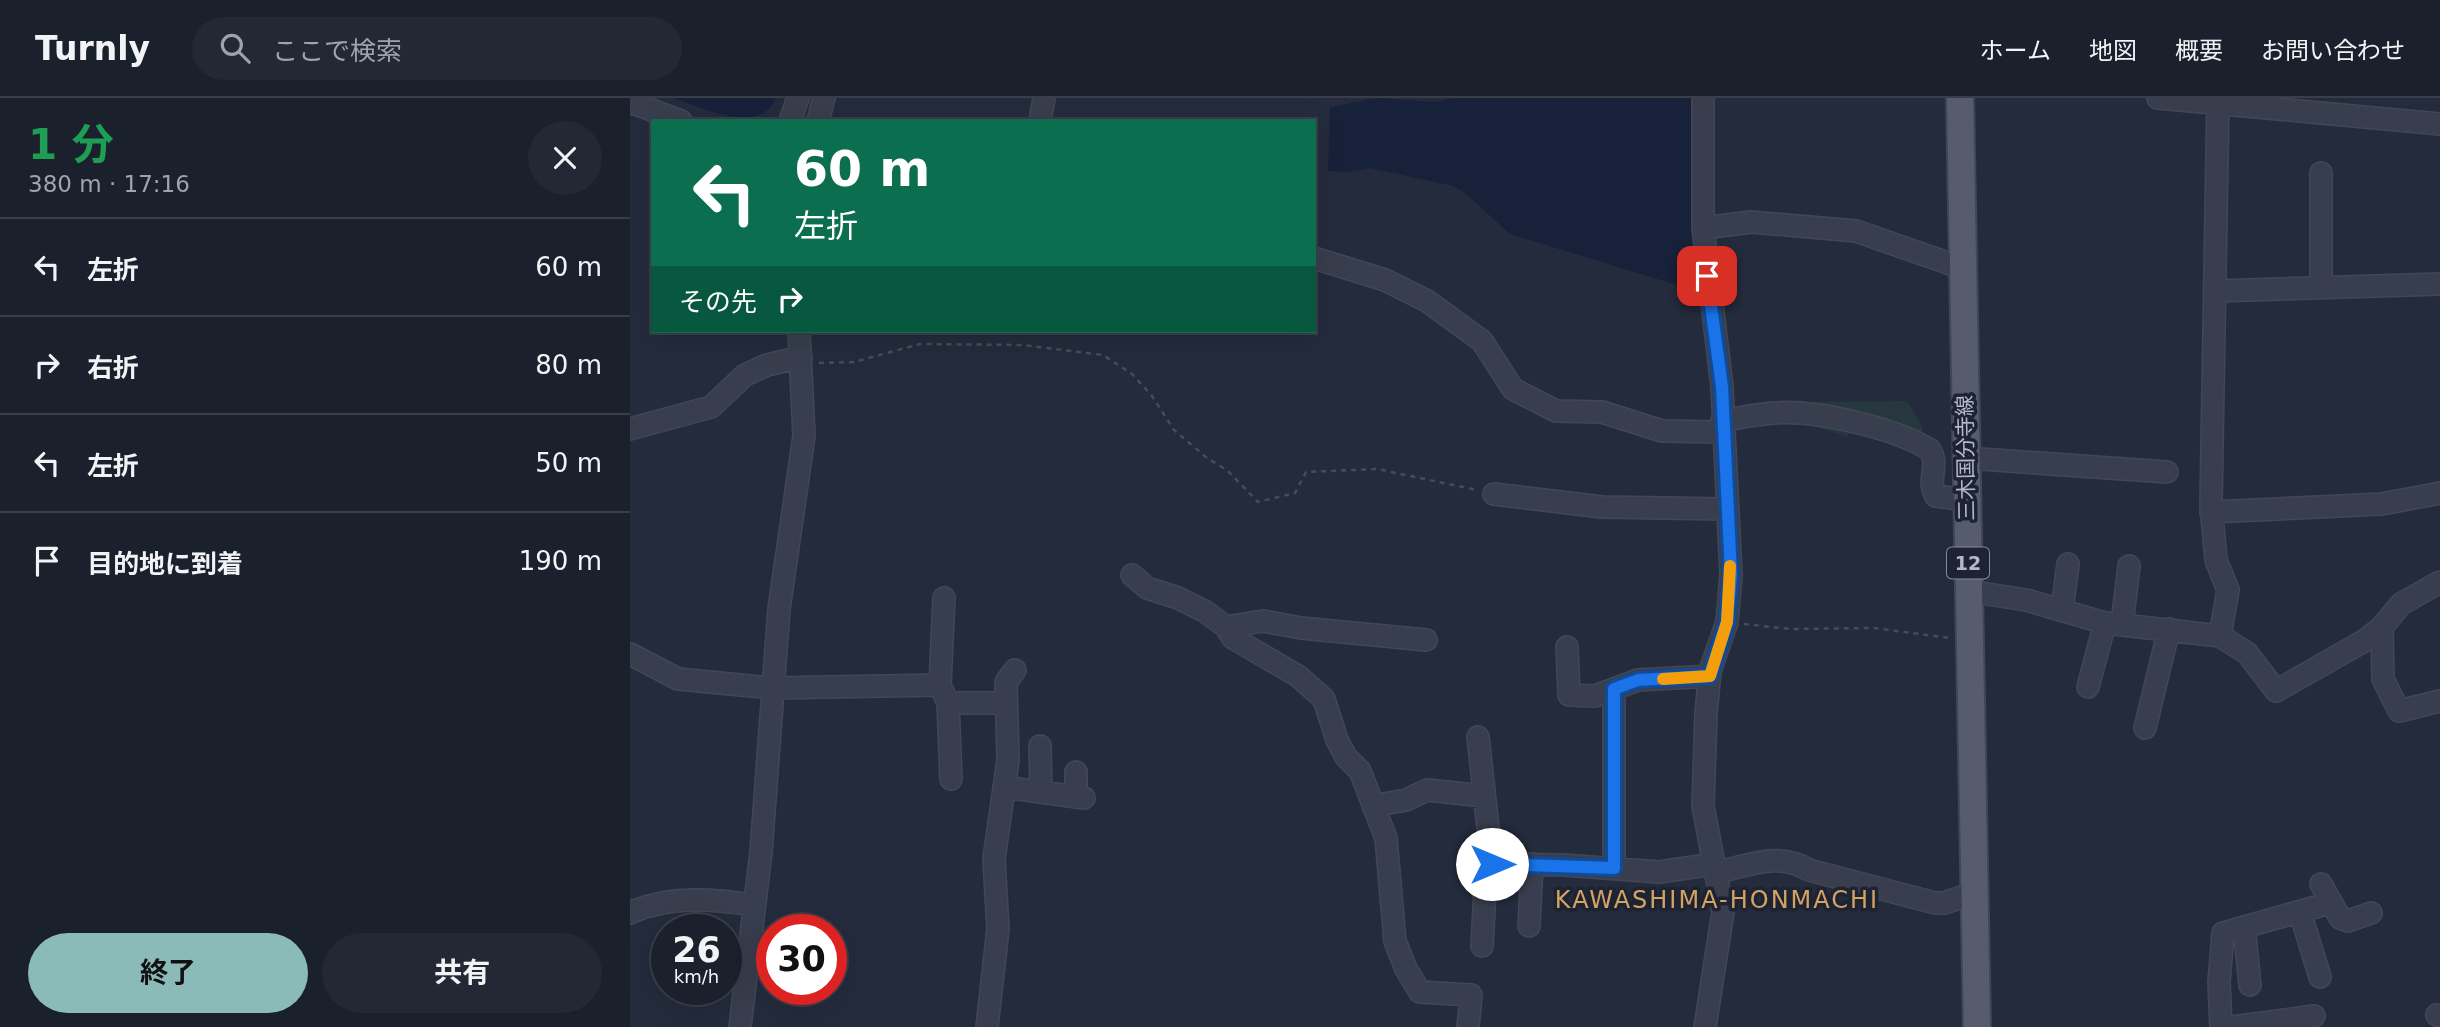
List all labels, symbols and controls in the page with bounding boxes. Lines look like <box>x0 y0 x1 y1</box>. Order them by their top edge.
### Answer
search box <box>192 17 682 80</box>
text: Turnly <box>35 29 150 68</box>
icon: search <box>216 29 254 67</box>
text: ここで検索 <box>272 36 402 66</box>
text: ホーム <box>1980 37 2051 65</box>
text: 地図 <box>2089 37 2137 65</box>
text: 概要 <box>2175 37 2223 65</box>
text: お問い合わせ <box>2261 37 2405 65</box>
text: 1 分 <box>28 120 114 169</box>
button: close <box>528 121 602 195</box>
text: 60 m <box>794 141 930 198</box>
icon: left <box>679 147 770 238</box>
text: 380 m · 17:16 <box>28 171 190 197</box>
text: 左折 <box>794 207 858 245</box>
pin <box>1677 246 1737 306</box>
icon: left <box>28 248 66 286</box>
text: 60 m <box>535 252 602 282</box>
text: 左折 <box>87 255 139 285</box>
icon: arrive <box>1688 257 1726 295</box>
icon: right <box>771 280 809 318</box>
text: その先 <box>679 287 757 317</box>
icon: right <box>28 346 66 384</box>
text: 80 m <box>535 350 602 380</box>
text: 右折 <box>87 353 139 383</box>
street label: 三木国分寺線 <box>1953 395 1979 521</box>
icon: left <box>28 444 66 482</box>
text: 50 m <box>535 448 602 478</box>
text: 左折 <box>87 451 139 481</box>
icon: arrive <box>28 542 66 580</box>
text: 190 m <box>519 546 602 576</box>
road number: 12 <box>1947 548 1989 578</box>
text: 目的地に到着 <box>87 549 243 579</box>
position arrow <box>1455 827 1529 901</box>
district label: KAWASHIMA-HONMACHI <box>1555 886 1879 914</box>
speed limit sign: 30 <box>756 914 847 1005</box>
text: 26 <box>672 930 721 970</box>
button: 終了 <box>28 933 308 1013</box>
button: 共有 <box>322 933 602 1013</box>
text: km/h <box>674 966 719 987</box>

